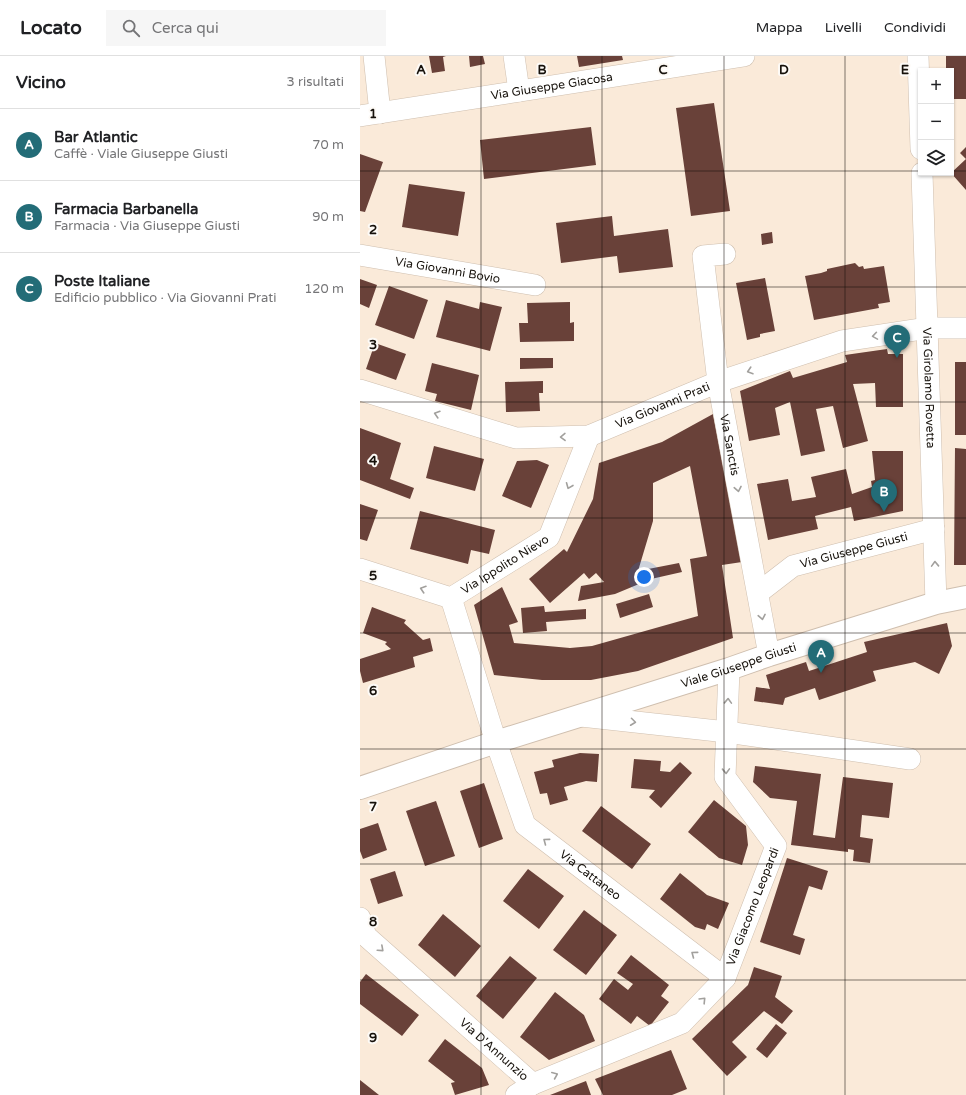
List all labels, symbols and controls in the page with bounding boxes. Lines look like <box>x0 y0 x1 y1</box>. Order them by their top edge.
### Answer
search box <box>106 10 386 46</box>
text: Locato <box>20 17 82 39</box>
icon: search <box>120 17 142 39</box>
text: Cerca qui <box>152 19 219 37</box>
text: Mappa <box>756 19 803 36</box>
text: Livelli <box>825 19 862 36</box>
text: Condividi <box>884 19 946 36</box>
text: A <box>416 62 426 78</box>
text: B <box>537 62 547 78</box>
text: C <box>658 62 668 78</box>
text: D <box>779 62 789 78</box>
text: E <box>901 62 909 78</box>
map controls <box>918 68 954 176</box>
button: + <box>918 68 954 104</box>
street label: Via Giuseppe Giacosa <box>490 70 614 102</box>
text: Vicino <box>16 72 66 93</box>
text: 3 risultati <box>287 74 344 90</box>
button: − <box>918 104 954 140</box>
text: 1 <box>369 106 377 122</box>
text: Bar Atlantic <box>54 128 138 146</box>
text: A <box>24 137 34 153</box>
text: 70 m <box>312 137 344 153</box>
button: layers <box>918 140 954 176</box>
text: Caffè · Viale Giuseppe Giusti <box>54 146 228 162</box>
text: Farmacia Barbanella <box>54 200 198 218</box>
text: B <box>24 209 34 225</box>
text: 90 m <box>312 209 344 225</box>
text: Farmacia · Via Giuseppe Giusti <box>54 218 240 234</box>
text: 2 <box>369 222 377 238</box>
street label: Via Giovanni Bovio <box>394 254 501 286</box>
text: Poste Italiane <box>54 272 150 290</box>
text: C <box>24 281 34 297</box>
text: 120 m <box>304 281 344 297</box>
text: Edificio pubblico · Via Giovanni Prati <box>54 290 276 306</box>
pin: C <box>884 325 910 358</box>
street label: Via Girolamo Rovetta <box>920 327 938 449</box>
one-way arrow <box>872 331 878 340</box>
text: 3 <box>369 337 377 353</box>
one-way arrow <box>747 366 754 375</box>
street label: Via Giovanni Prati <box>613 379 712 431</box>
one-way arrow <box>434 410 441 419</box>
street label: Via Sanctis <box>717 413 742 477</box>
one-way arrow <box>560 433 566 441</box>
text: 4 <box>369 453 378 469</box>
pin: B <box>871 479 897 512</box>
one-way arrow <box>566 481 574 489</box>
one-way arrow <box>733 486 742 492</box>
street label: Via Giuseppe Giusti <box>798 529 909 571</box>
street label: Via Ippolito Nievo <box>458 532 551 597</box>
one-way arrow <box>930 561 939 567</box>
your location <box>634 567 654 587</box>
text: 5 <box>369 568 377 584</box>
one-way arrow <box>420 585 427 594</box>
one-way arrow <box>758 614 766 620</box>
street label: Viale Giuseppe Giusti <box>679 640 798 691</box>
pin: A <box>808 640 834 673</box>
text: 6 <box>369 683 377 699</box>
one-way arrow <box>724 698 732 704</box>
one-way arrow <box>630 717 636 726</box>
one-way arrow <box>722 768 730 774</box>
text: 7 <box>369 799 377 815</box>
one-way arrow <box>544 839 551 846</box>
street label: Via Giacomo Leopardi <box>723 846 782 968</box>
street label: Via Cattaneo <box>557 847 624 903</box>
text: 8 <box>369 914 377 930</box>
one-way arrow <box>376 944 383 951</box>
one-way arrow <box>691 952 698 959</box>
one-way arrow <box>698 997 706 1005</box>
street label: Via D'Annunzio <box>457 1015 531 1084</box>
text: 9 <box>369 1030 377 1046</box>
one-way arrow <box>552 1072 559 1080</box>

